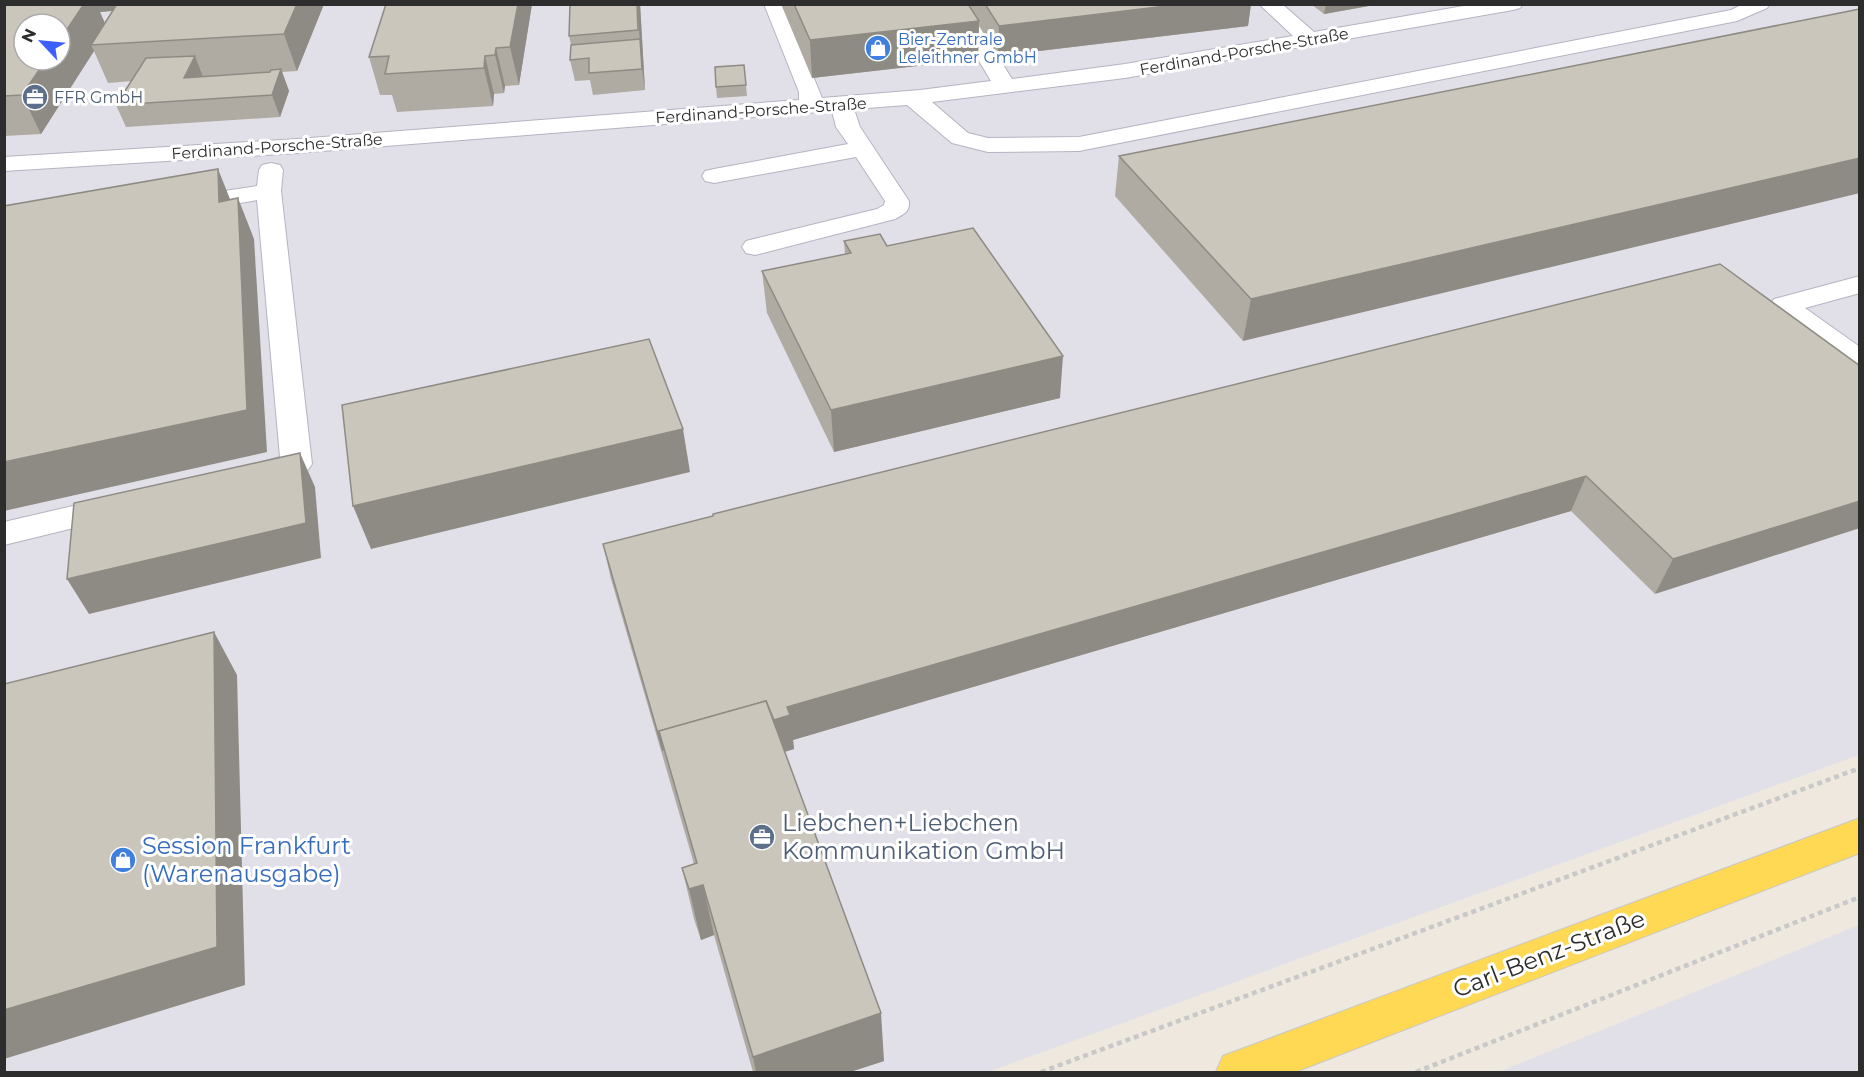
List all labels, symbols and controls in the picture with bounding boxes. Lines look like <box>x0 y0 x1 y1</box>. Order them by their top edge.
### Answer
north arrow <box>12 12 72 72</box>
street label: Ferdinand-Porsche-Straße <box>1138 24 1350 79</box>
text: N <box>18 26 40 46</box>
place label: Bier-Zentrale Leleithner GmbH <box>898 30 1037 67</box>
shop icon: Bier-Zentrale Leleithner GmbH <box>863 33 893 63</box>
office icon: FFR GmbH <box>20 82 50 112</box>
place label: FFR GmbH <box>54 88 143 107</box>
street label: Ferdinand-Porsche-Straße <box>655 94 867 127</box>
street label: Ferdinand-Porsche-Straße <box>171 130 383 163</box>
place label: Liebchen+Liebchen Kommunikation GmbH <box>782 808 1065 865</box>
office icon: Liebchen+Liebchen Kommunikation GmbH <box>747 822 777 852</box>
place label: Session Frankfurt (Warenausgabe) <box>142 831 351 888</box>
shop icon: Session Frankfurt (Warenausgabe) <box>108 845 138 875</box>
street label: Carl-Benz-Straße <box>1449 904 1649 1004</box>

